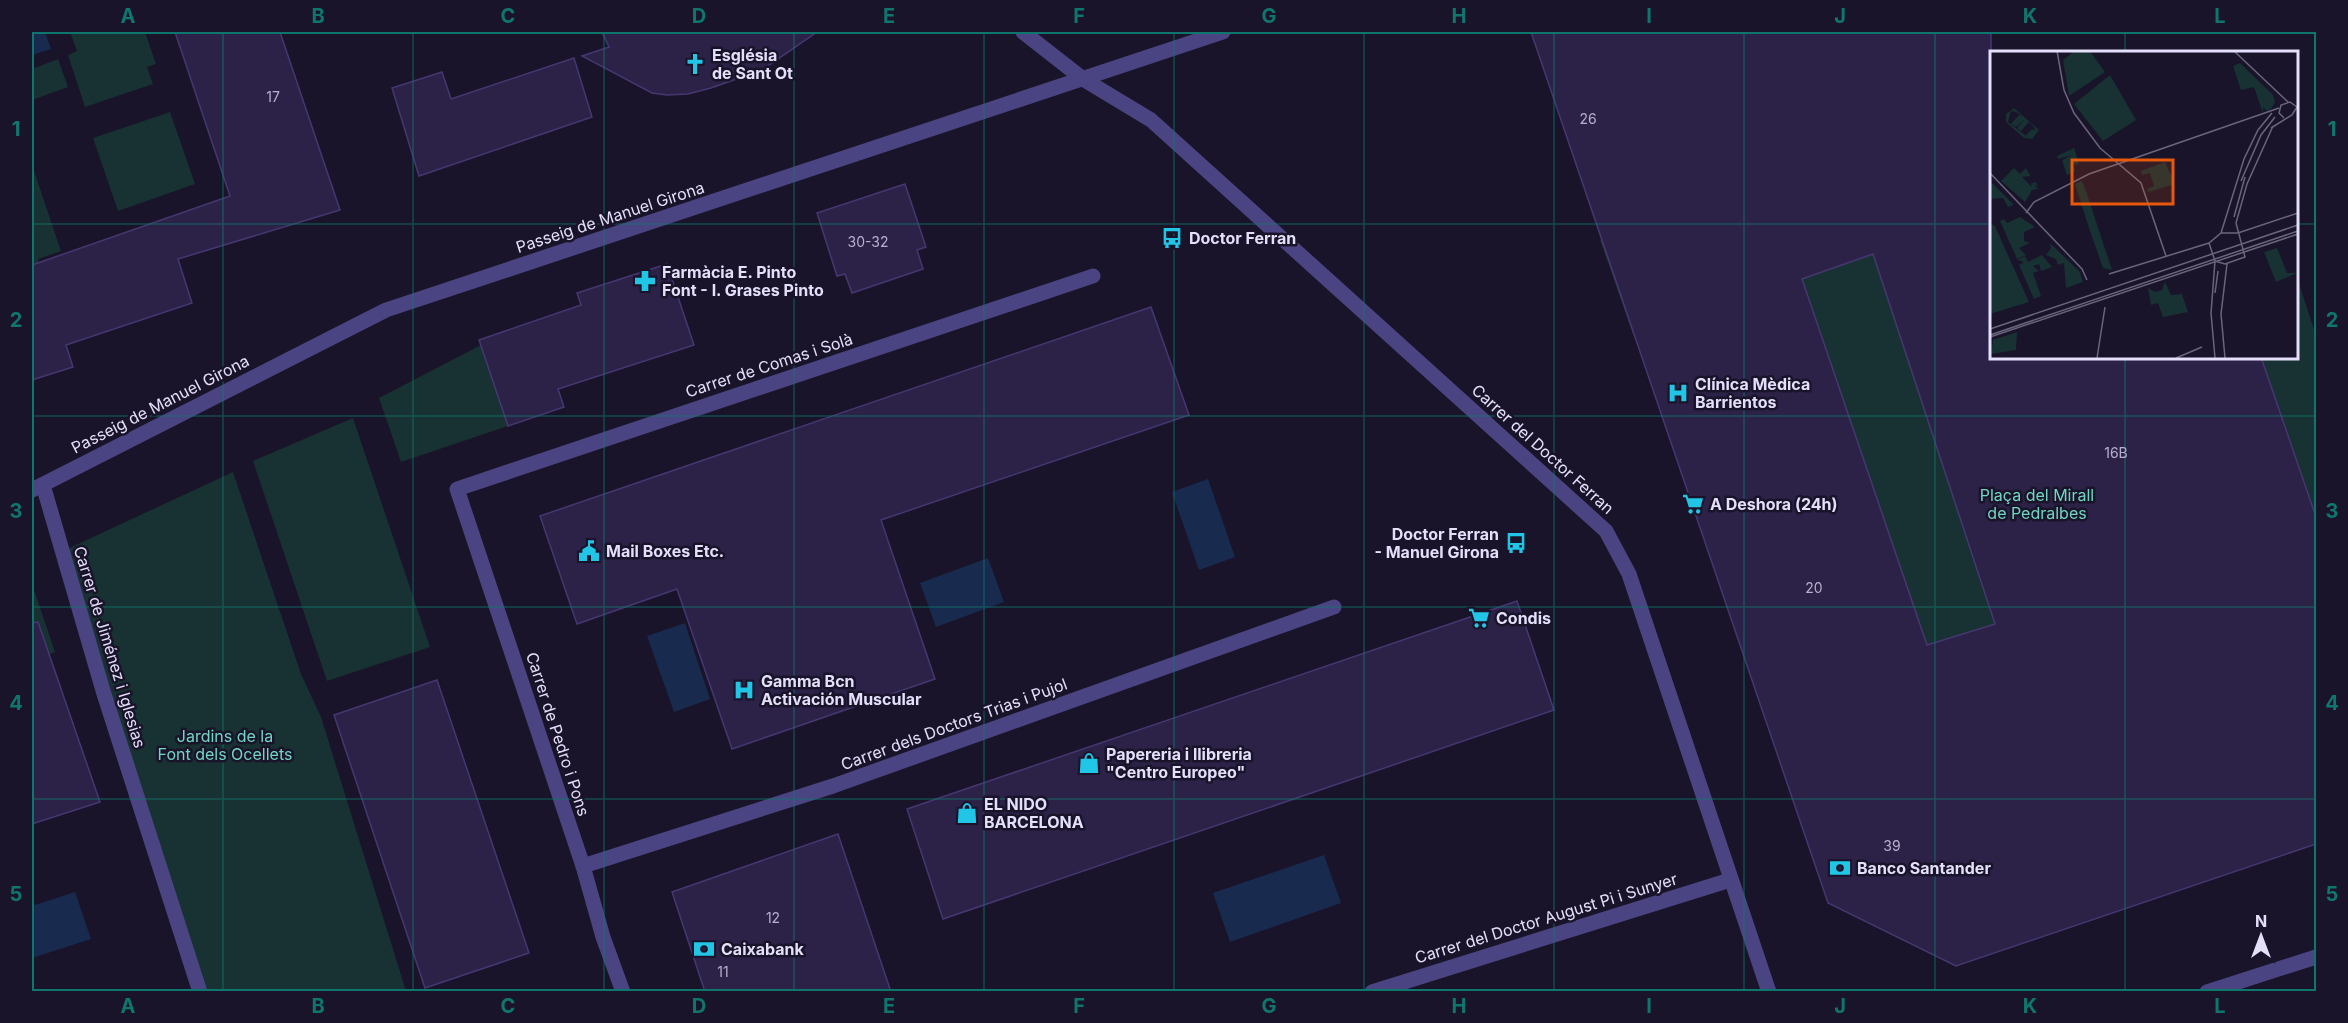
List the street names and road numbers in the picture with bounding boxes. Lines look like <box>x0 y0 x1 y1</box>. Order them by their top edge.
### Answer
street label: Passeig de Manuel Girona <box>513 177 707 257</box>
street label: Carrer de Comas i Solà <box>683 329 855 401</box>
street label: Passeig de Manuel Girona <box>68 350 252 458</box>
street label: Carrer del Doctor Ferran <box>1468 380 1618 518</box>
street label: Carrer de Jiménez i Iglesias <box>70 544 150 750</box>
street label: Carrer de Pedro i Pons <box>522 649 594 819</box>
street label: Carrer dels Doctors Trias i Pujol <box>838 674 1070 774</box>
street label: Carrer del Doctor August Pi i Sunyer <box>1412 868 1680 968</box>

